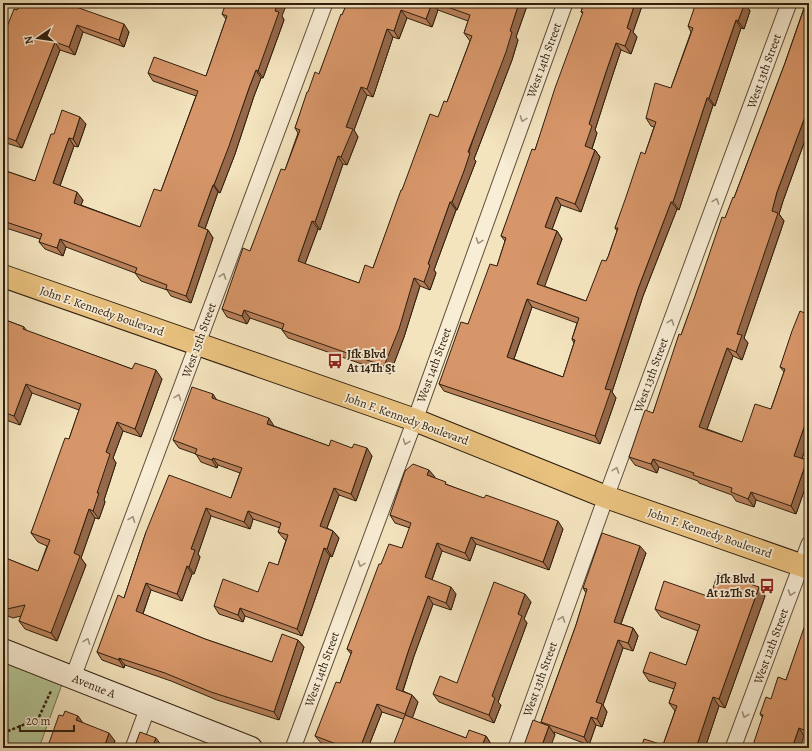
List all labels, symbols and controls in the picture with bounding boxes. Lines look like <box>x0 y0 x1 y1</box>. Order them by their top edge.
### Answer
north arrow <box>18 18 58 58</box>
street label: West 14th Street <box>523 20 565 101</box>
street label: West 13th Street <box>743 32 785 111</box>
text: N <box>21 35 37 46</box>
one-way arrow <box>520 115 528 122</box>
one-way arrow <box>711 197 719 204</box>
one-way arrow <box>475 237 484 244</box>
one-way arrow <box>219 272 227 279</box>
street label: John F. Kennedy Boulevard <box>38 282 167 340</box>
street label: West 15th Street <box>178 300 220 380</box>
one-way arrow <box>666 319 674 326</box>
street label: West 14th Street <box>413 325 455 406</box>
street label: West 13th Street <box>630 336 672 415</box>
place label: Jfk Blvd At 14Th St <box>346 346 395 376</box>
bus stop icon: Jfk Blvd At 14Th St <box>326 352 344 370</box>
street label: John F. Kennedy Boulevard <box>343 389 472 449</box>
one-way arrow <box>173 394 181 401</box>
one-way arrow <box>403 439 411 446</box>
one-way arrow <box>611 467 619 474</box>
street label: John F. Kennedy Boulevard <box>646 504 775 562</box>
one-way arrow <box>128 516 136 523</box>
one-way arrow <box>357 560 365 567</box>
place label: Jfk Blvd At 12Th St <box>705 571 756 601</box>
bus stop icon: Jfk Blvd At 12Th St <box>758 577 776 595</box>
one-way arrow <box>787 590 795 597</box>
street label: West 12th Street <box>750 606 792 687</box>
one-way arrow <box>557 616 566 623</box>
street label: West 14th Street <box>301 629 343 710</box>
one-way arrow <box>82 637 90 644</box>
street label: West 13th Street <box>519 640 561 719</box>
street label: Avenue A <box>69 670 119 702</box>
scale bar <box>20 707 74 733</box>
one-way arrow <box>742 712 750 719</box>
text: 20 m <box>26 713 50 729</box>

